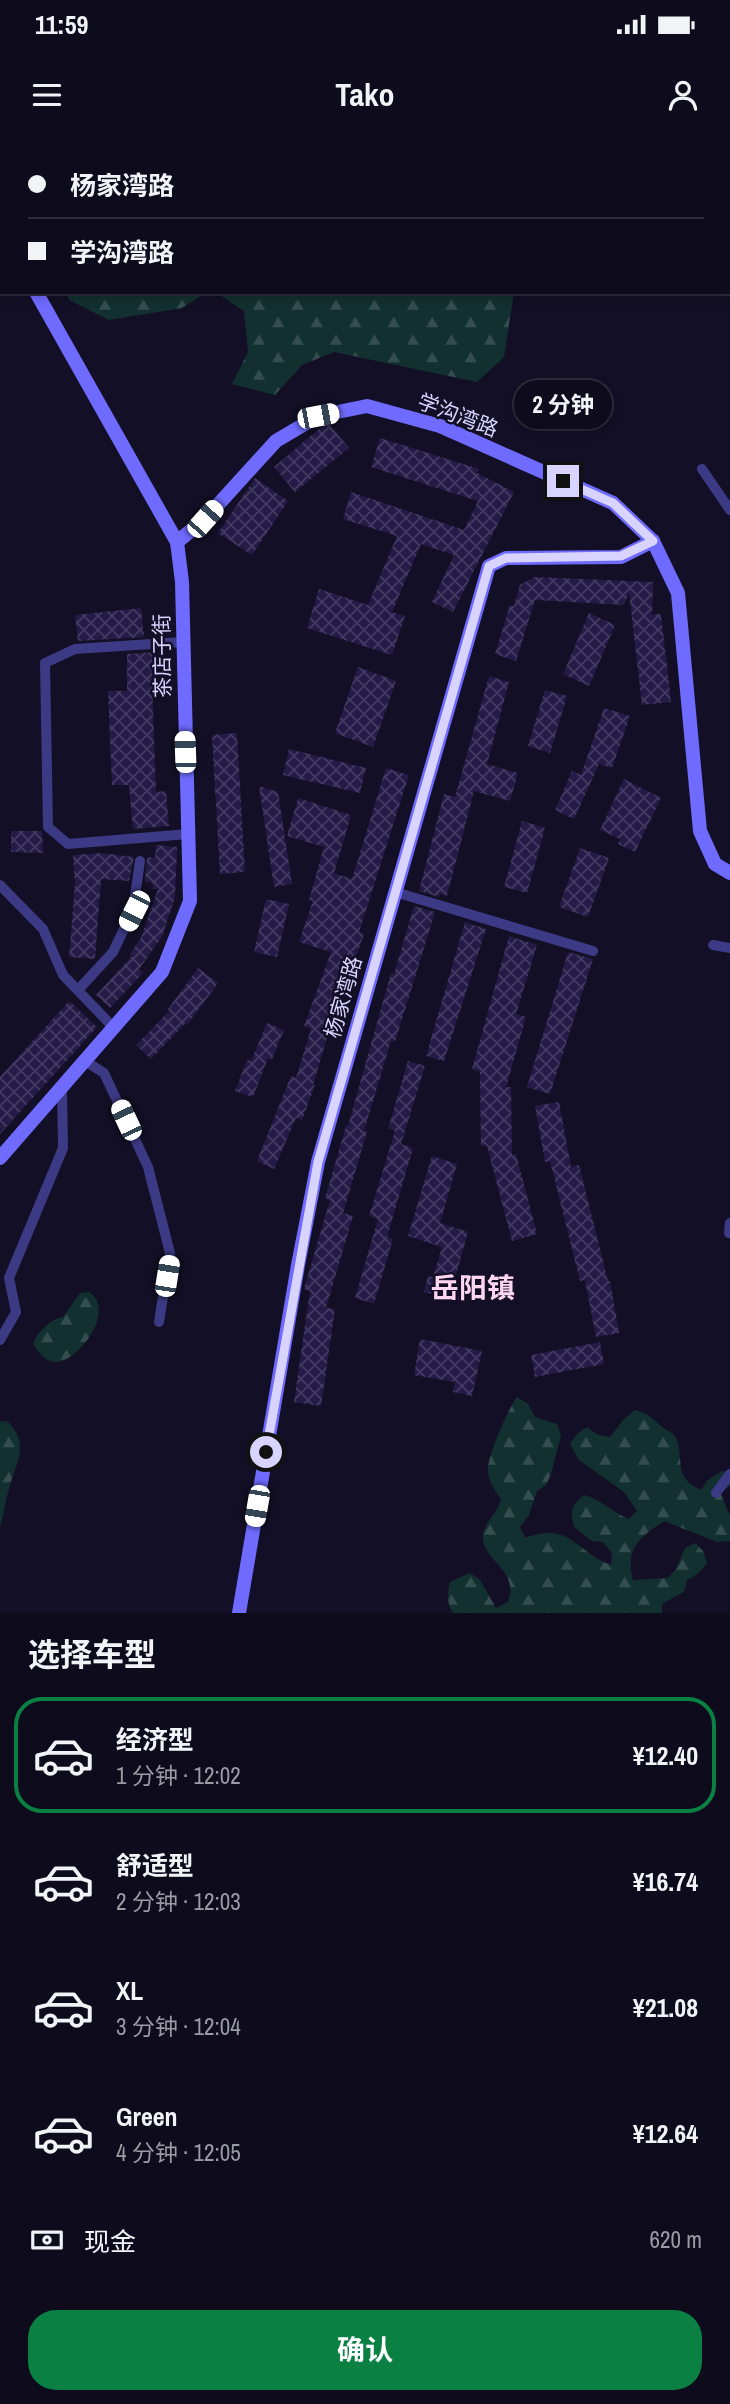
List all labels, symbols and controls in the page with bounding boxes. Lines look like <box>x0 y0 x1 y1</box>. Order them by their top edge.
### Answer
text: 11:59 <box>35 7 88 42</box>
text: Tako <box>335 73 395 116</box>
icon: menu <box>28 76 66 114</box>
icon: person <box>664 76 702 114</box>
text: 杨家湾路 <box>70 168 174 203</box>
text: 学沟湾路 <box>70 235 174 270</box>
callout: 2 分钟 <box>514 380 612 428</box>
street label: 学沟湾路 <box>414 386 502 444</box>
text: 2 分钟 <box>532 389 594 420</box>
car <box>296 402 341 430</box>
route end <box>547 465 579 497</box>
car <box>184 496 227 542</box>
street label: 茶店子街 <box>147 614 177 698</box>
car <box>174 731 197 773</box>
car <box>116 888 153 934</box>
street label: 杨家湾路 <box>317 953 369 1041</box>
car <box>108 1097 145 1143</box>
car <box>154 1254 181 1298</box>
district label: 岳阳镇 <box>431 1269 515 1307</box>
route start <box>250 1436 282 1468</box>
car <box>244 1483 271 1529</box>
text: 选择车型 <box>28 1633 156 1676</box>
text: 经济型 <box>116 1722 194 1757</box>
icon: car <box>32 1724 95 1787</box>
text: ¥12.40 <box>633 1738 698 1773</box>
text: 1 分钟 · 12:02 <box>116 1760 241 1791</box>
text: 舒适型 <box>116 1848 194 1883</box>
icon: car <box>32 1850 95 1913</box>
text: ¥16.74 <box>633 1864 698 1899</box>
text: 2 分钟 · 12:03 <box>116 1886 241 1917</box>
text: XL <box>116 1973 143 2008</box>
icon: car <box>32 1976 95 2039</box>
text: ¥21.08 <box>633 1990 698 2025</box>
text: 3 分钟 · 12:04 <box>116 2011 241 2042</box>
text: Green <box>116 2099 178 2134</box>
icon: car <box>32 2102 95 2165</box>
text: ¥12.64 <box>633 2116 698 2151</box>
text: 4 分钟 · 12:05 <box>116 2137 241 2168</box>
icon: cash <box>28 2221 66 2259</box>
text: 现金 <box>84 2224 136 2259</box>
text: 620 m <box>650 2224 702 2255</box>
button: 确认 <box>28 2310 702 2390</box>

